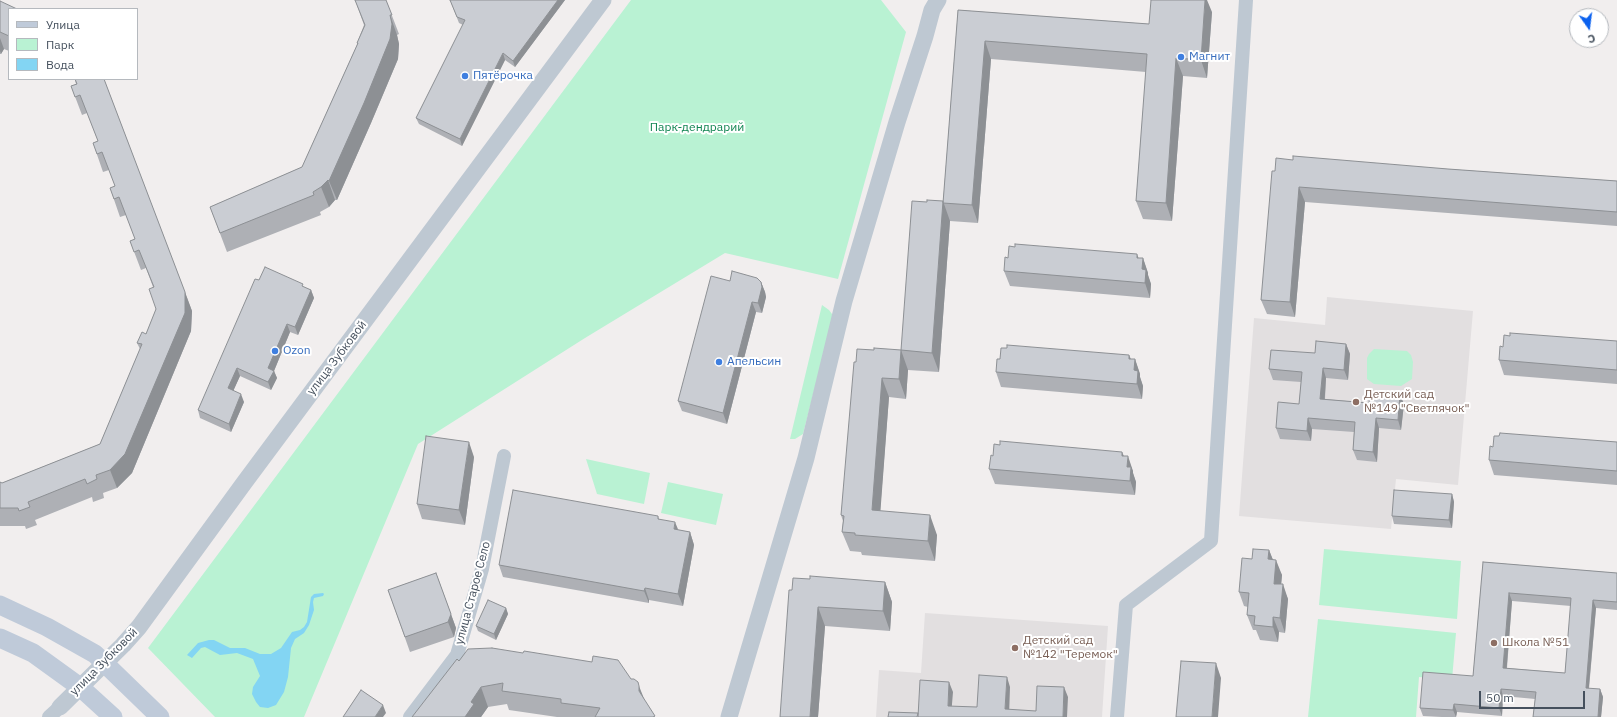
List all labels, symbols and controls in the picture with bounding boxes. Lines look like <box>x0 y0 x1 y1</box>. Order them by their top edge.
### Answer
legend <box>8 8 138 80</box>
north arrow <box>1569 8 1609 48</box>
text: Улица <box>46 17 80 32</box>
text: С <box>1586 31 1597 46</box>
text: Парк <box>46 37 74 52</box>
place label: Магнит <box>1189 50 1230 64</box>
marker: Магнит <box>1176 52 1186 62</box>
text: Вода <box>46 57 74 72</box>
place label: Пятёрочка <box>473 69 533 83</box>
marker: Пятёрочка <box>460 71 470 81</box>
park label: Парк-дендрарий <box>650 121 744 135</box>
street label: улица Зубковой <box>304 318 370 398</box>
place label: Ozon <box>283 344 310 358</box>
marker: Ozon <box>270 346 280 356</box>
place label: Апельсин <box>727 355 781 369</box>
marker: Апельсин <box>714 357 724 367</box>
place label: Детский сад №149 "Светлячок" <box>1364 388 1470 416</box>
marker: Детский сад №149 "Светлячок" <box>1351 397 1361 407</box>
street label: улица Старое Село <box>452 540 494 646</box>
street label: улица Зубковой <box>67 625 141 699</box>
place label: Детский сад №142 "Теремок" <box>1023 634 1118 662</box>
place label: Школа №51 <box>1502 636 1569 650</box>
marker: Школа №51 <box>1489 638 1499 648</box>
marker: Детский сад №142 "Теремок" <box>1010 643 1020 653</box>
scale bar <box>1481 683 1587 709</box>
text: 50 m <box>1486 690 1514 705</box>

